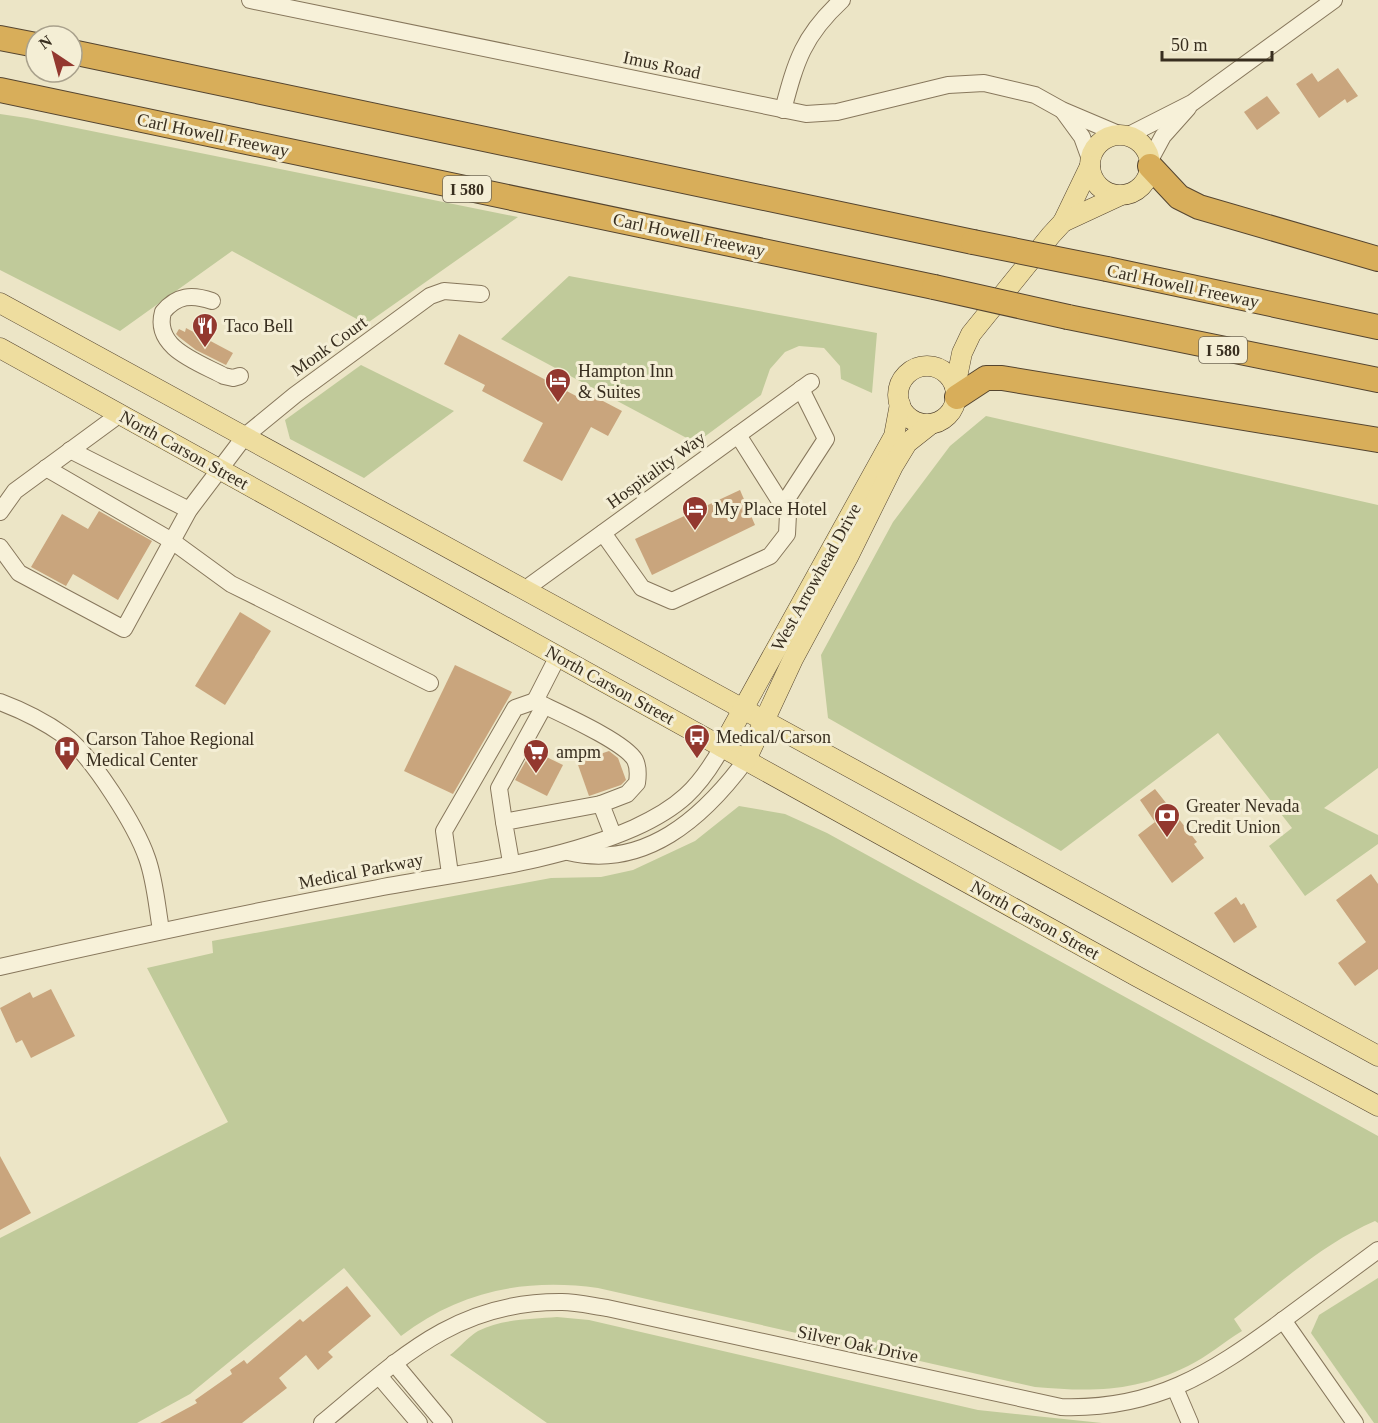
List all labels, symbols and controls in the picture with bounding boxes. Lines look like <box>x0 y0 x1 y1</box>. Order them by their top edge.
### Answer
north arrow <box>24 24 84 84</box>
scale bar <box>1162 24 1272 62</box>
text: N <box>36 32 56 53</box>
text: 50 m <box>1171 35 1208 55</box>
street label: Imus Road <box>622 47 702 83</box>
street label: Carl Howell Freeway <box>135 109 291 161</box>
road number: I 580 <box>443 176 491 202</box>
street label: Carl Howell Freeway <box>611 209 767 261</box>
street label: Carl Howell Freeway <box>1105 260 1261 312</box>
restaurant icon: Taco Bell <box>190 311 220 349</box>
street label: Monk Court <box>287 312 371 380</box>
place label: Taco Bell <box>224 316 293 336</box>
road number: I 580 <box>1199 337 1247 363</box>
place label: Hampton Inn & Suites <box>578 361 673 402</box>
hotel icon: Hampton Inn & Suites <box>543 366 573 404</box>
street label: North Carson Street <box>116 406 252 494</box>
street label: Hospitality Way <box>603 428 709 512</box>
hotel icon: My Place Hotel <box>680 494 710 532</box>
place label: My Place Hotel <box>714 499 827 519</box>
street label: West Arrowhead Drive <box>767 500 865 654</box>
street label: North Carson Street <box>542 641 678 729</box>
bus stop icon: Medical/Carson <box>682 722 712 760</box>
place label: Medical/Carson <box>716 727 831 747</box>
place label: Carson Tahoe Regional Medical Center <box>86 729 254 770</box>
hospital icon: Carson Tahoe Regional Medical Center <box>52 734 82 772</box>
supermarket icon: ampm <box>521 737 551 775</box>
place label: ampm <box>556 742 601 762</box>
place label: Greater Nevada Credit Union <box>1186 796 1299 837</box>
bank icon: Greater Nevada Credit Union <box>1152 801 1182 839</box>
street label: Medical Parkway <box>297 849 425 893</box>
street label: North Carson Street <box>967 876 1103 964</box>
street label: Silver Oak Drive <box>796 1321 920 1367</box>

